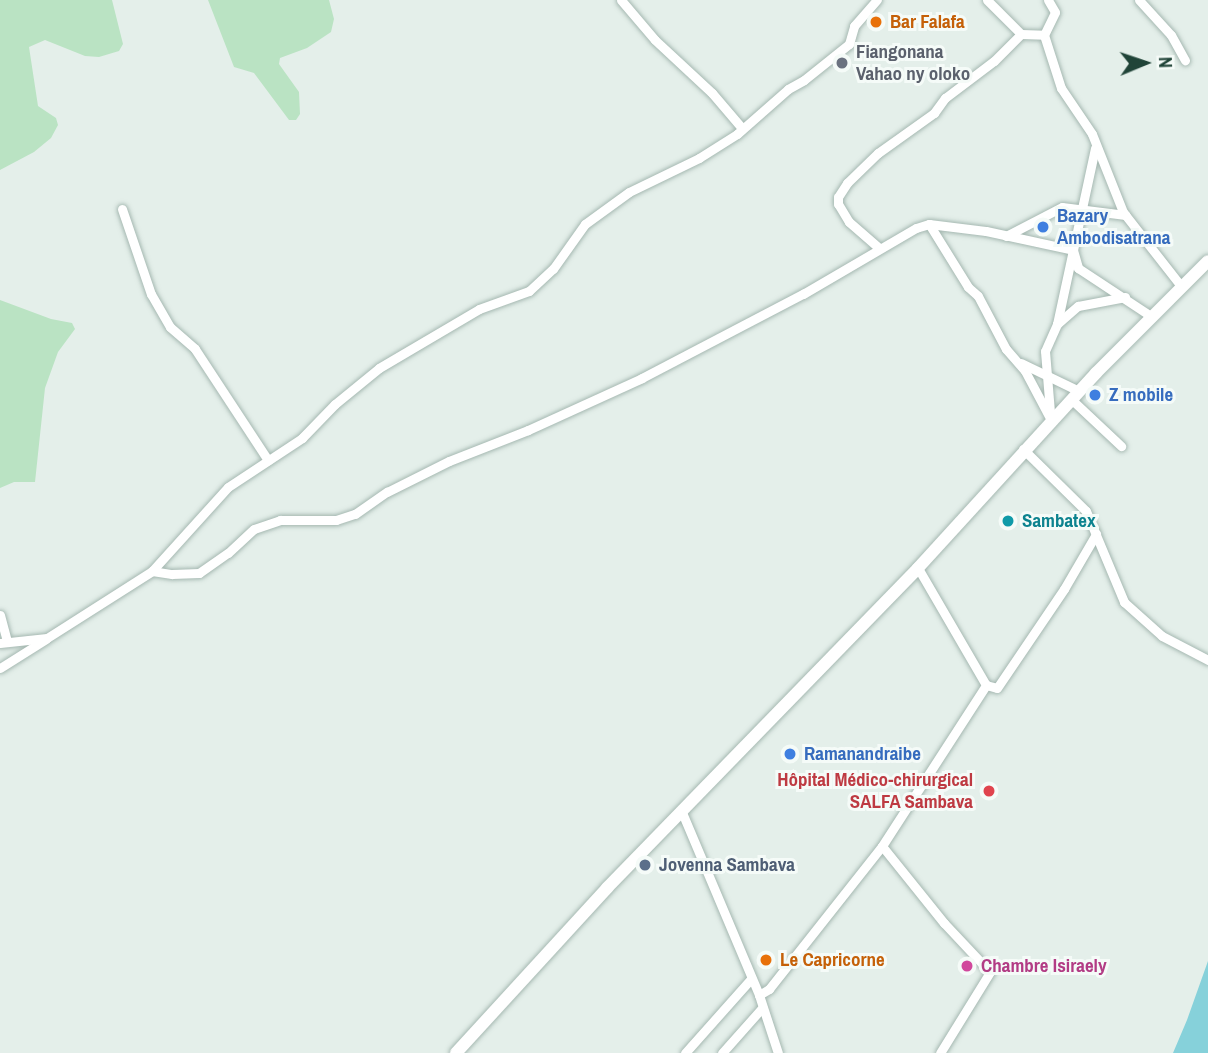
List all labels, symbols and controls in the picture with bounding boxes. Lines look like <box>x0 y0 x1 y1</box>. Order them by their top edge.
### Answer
place label: Bar Falafa <box>890 11 965 33</box>
marker: Bar Falafa <box>868 14 884 30</box>
north arrow <box>1110 28 1180 98</box>
place label: Fiangonana Vahao ny oloko <box>856 41 970 85</box>
marker: Fiangonana Vahao ny oloko <box>834 55 850 71</box>
text: N <box>1153 56 1179 68</box>
place label: Bazary Ambodisatrana <box>1057 205 1170 249</box>
marker: Bazary Ambodisatrana <box>1035 219 1051 235</box>
place label: Z mobile <box>1109 384 1173 406</box>
marker: Z mobile <box>1087 387 1103 403</box>
place label: Sambatex <box>1022 510 1096 532</box>
marker: Sambatex <box>1000 513 1016 529</box>
place label: Ramanandraibe <box>804 743 921 765</box>
marker: Ramanandraibe <box>782 746 798 762</box>
place label: Hôpital Médico-chirurgical SALFA Sambava <box>777 769 973 813</box>
marker: Hôpital Médico-chirurgical SALFA Sambava <box>979 781 999 801</box>
place label: Jovenna Sambava <box>659 854 795 876</box>
marker: Jovenna Sambava <box>637 857 653 873</box>
place label: Le Capricorne <box>780 949 885 971</box>
marker: Le Capricorne <box>758 952 774 968</box>
place label: Chambre Isiraely <box>981 955 1107 977</box>
marker: Chambre Isiraely <box>959 958 975 974</box>

